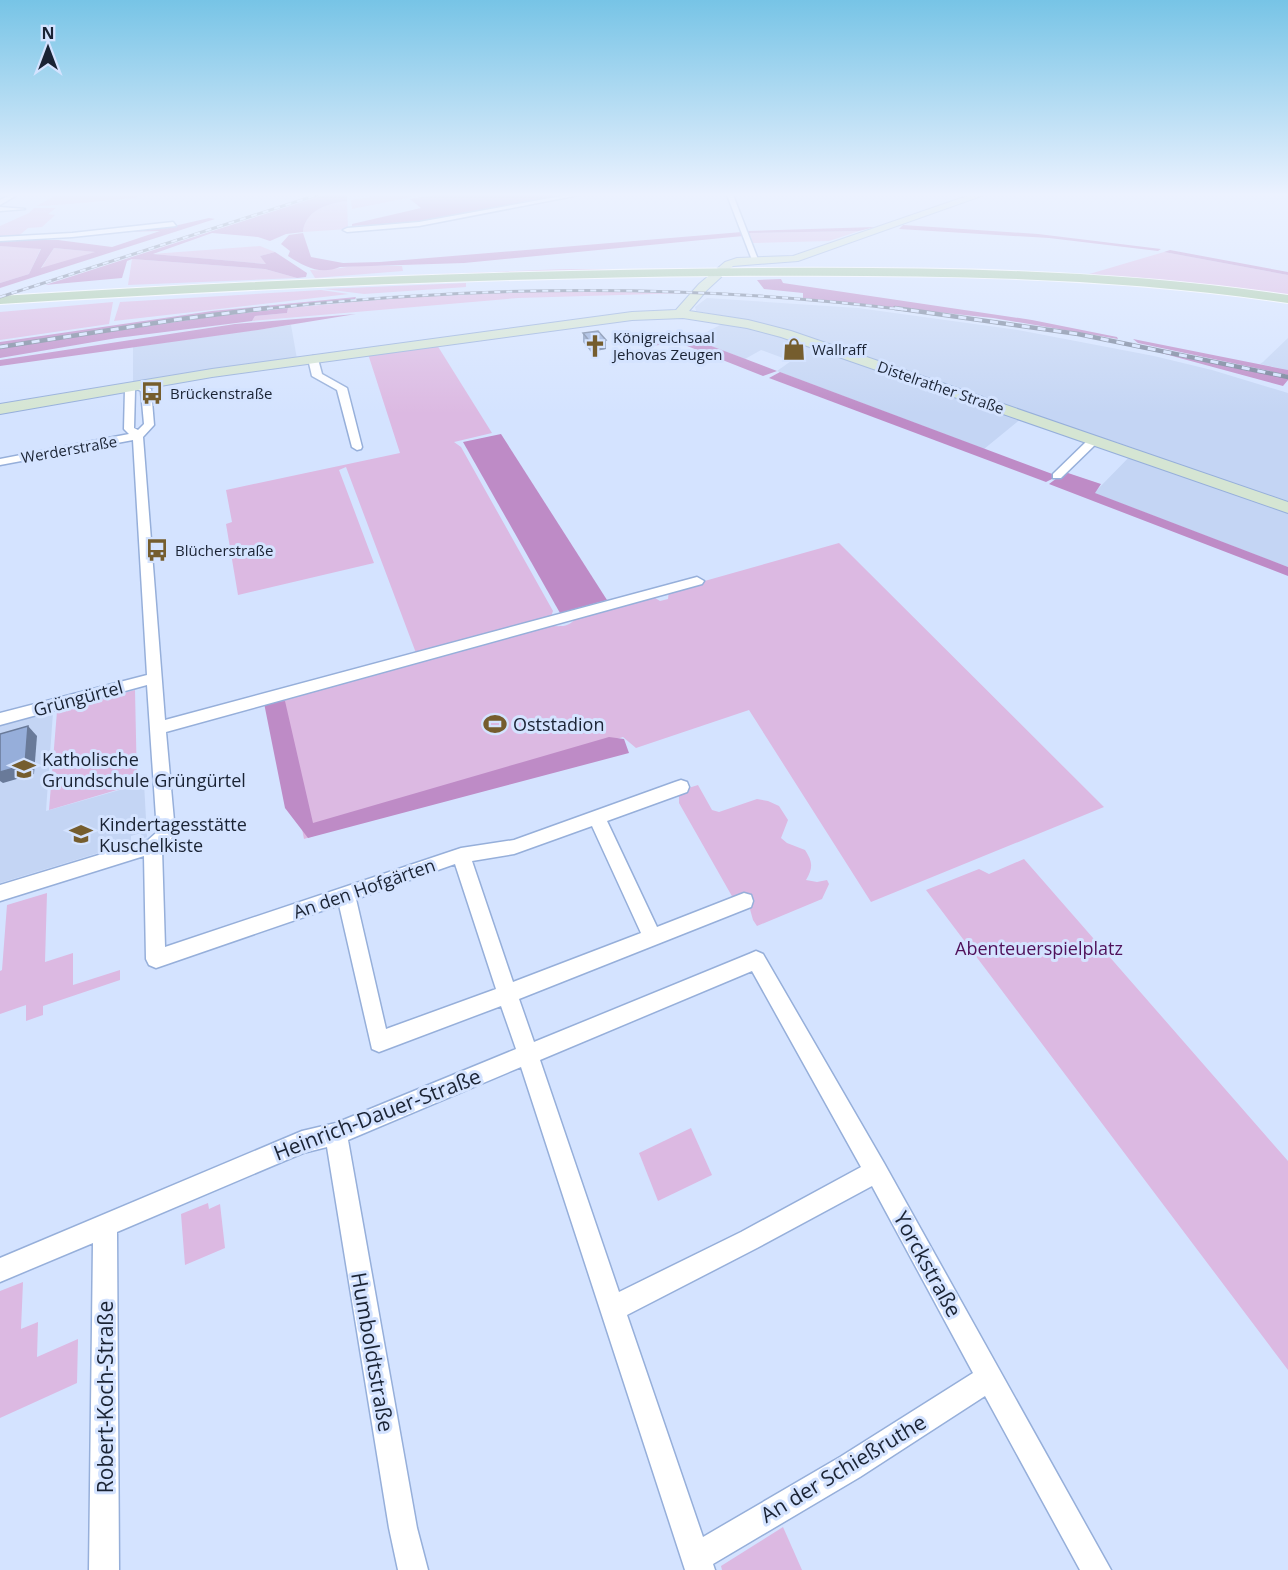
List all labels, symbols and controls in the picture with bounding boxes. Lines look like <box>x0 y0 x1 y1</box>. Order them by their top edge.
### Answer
north arrow <box>18 18 78 78</box>
text: N <box>41 22 55 44</box>
place label: Königreichsaal Jehovas Zeugen <box>611 327 723 364</box>
church icon: Königreichsaal Jehovas Zeugen <box>582 333 608 359</box>
shop icon: Wallraff <box>781 336 807 362</box>
place label: Wallraff <box>812 339 867 359</box>
street label: Distelrather Straße <box>875 356 1007 418</box>
bus stop icon: Brückenstraße <box>139 380 165 406</box>
place label: Brückenstraße <box>170 383 272 403</box>
street label: Werderstraße <box>20 431 118 467</box>
bus stop icon: Blücherstraße <box>144 537 170 563</box>
place label: Blücherstraße <box>175 540 273 560</box>
street label: Grüngürtel <box>31 675 125 721</box>
sports icon: Oststadion <box>482 711 508 737</box>
place label: Oststadion <box>513 712 604 736</box>
place label: Katholische Grundschule Grüngürtel <box>42 747 246 792</box>
school or university icon: Katholische Grundschule Grüngürtel <box>11 756 37 782</box>
place label: Kindertagesstätte Kuschelkiste <box>99 812 247 857</box>
school or university icon: Kindertagesstätte Kuschelkiste <box>68 821 94 847</box>
street label: An den Hofgärten <box>290 852 438 924</box>
park label: Abenteuerspielplatz <box>955 936 1123 960</box>
street label: Heinrich-Dauer-Straße <box>269 1061 485 1167</box>
street label: Yorckstraße <box>887 1206 969 1322</box>
street label: Humboldtstraße <box>345 1270 401 1434</box>
street label: Robert-Koch-Straße <box>91 1301 119 1493</box>
street label: An der Schießruthe <box>755 1407 931 1529</box>

